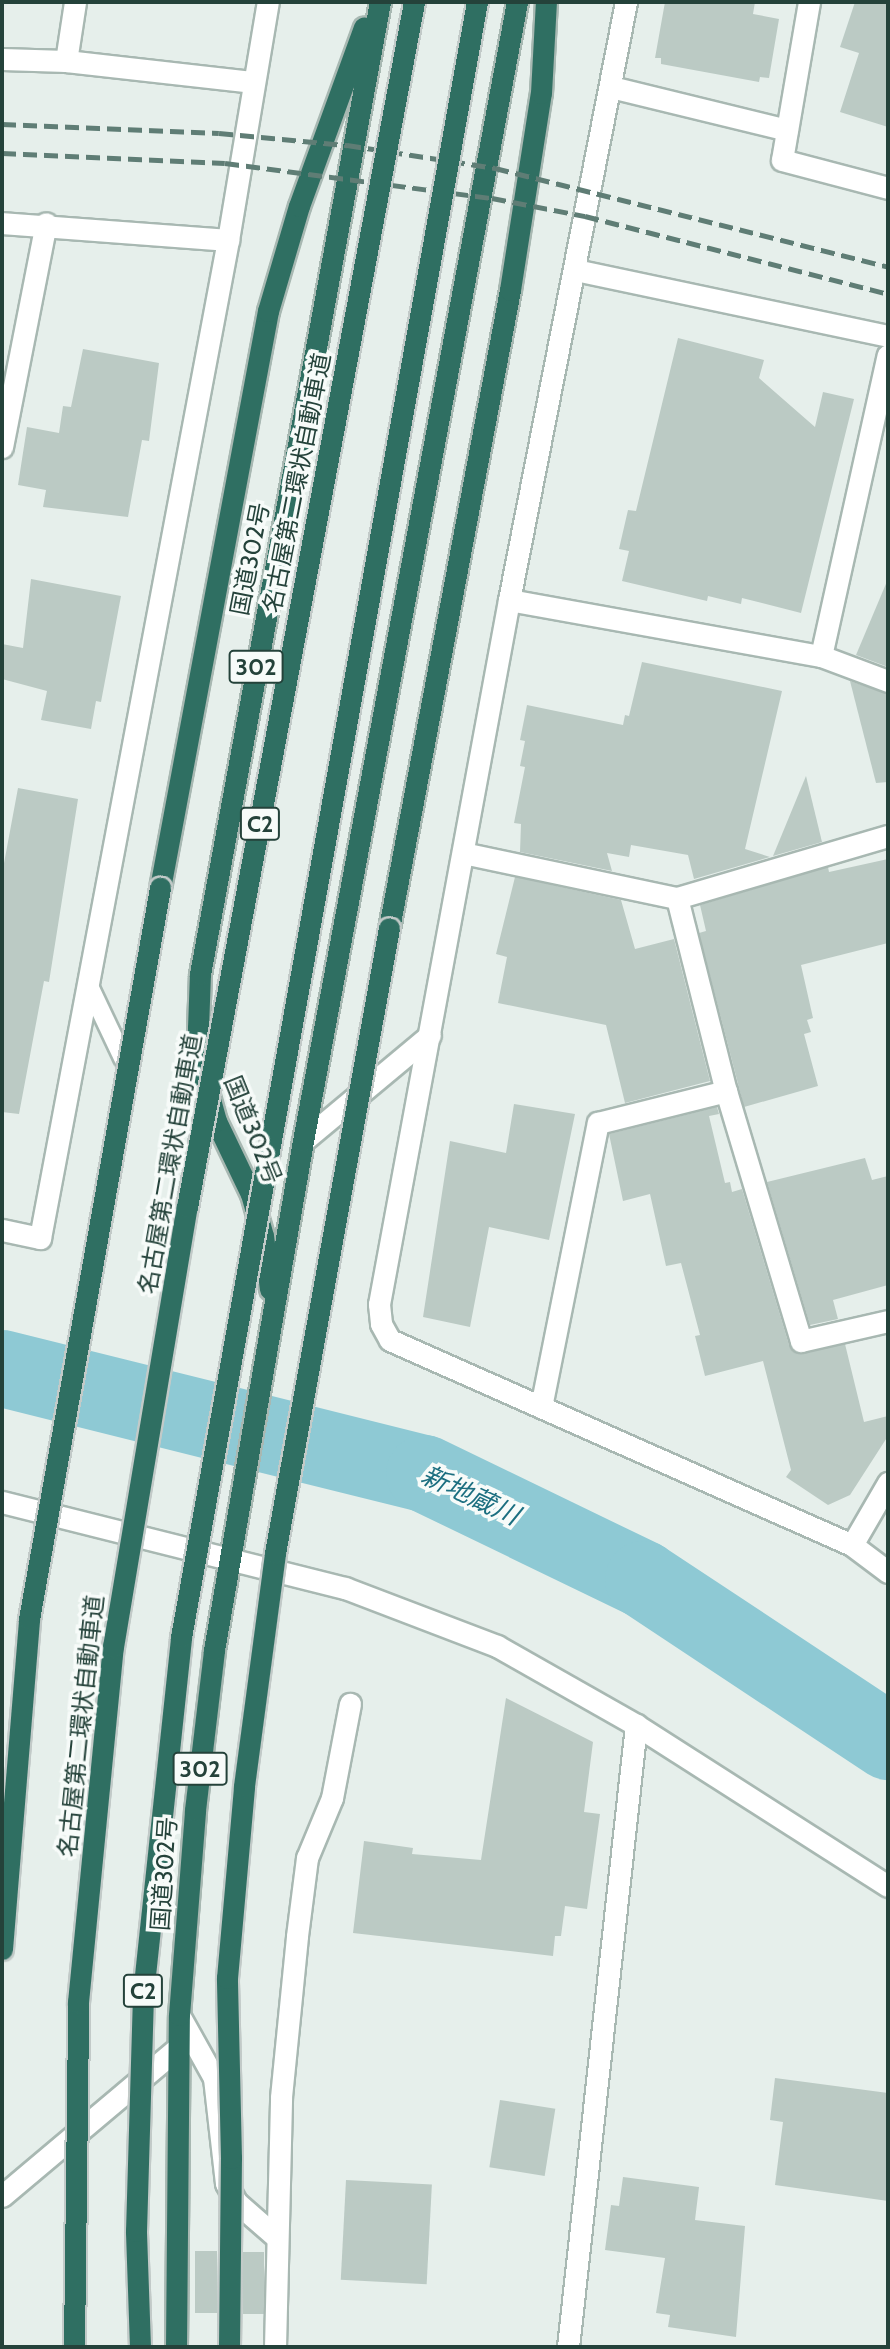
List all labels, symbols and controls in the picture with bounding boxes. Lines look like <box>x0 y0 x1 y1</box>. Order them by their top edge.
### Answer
street label: 名古屋第二環状自動車道 <box>258 351 336 615</box>
street label: 国道302号 <box>225 500 275 618</box>
road number: 302 <box>228 648 284 687</box>
road number: C2 <box>239 804 281 844</box>
street label: 名古屋第二環状自動車道 <box>133 1032 207 1296</box>
street label: 国道302号 <box>218 1072 288 1188</box>
water label: 新地蔵川 <box>416 1460 524 1532</box>
street label: 名古屋第二環状自動車道 <box>53 1593 109 1859</box>
road number: 302 <box>172 1750 228 1788</box>
street label: 国道302号 <box>146 1816 182 1932</box>
road number: C2 <box>122 1972 164 2010</box>

